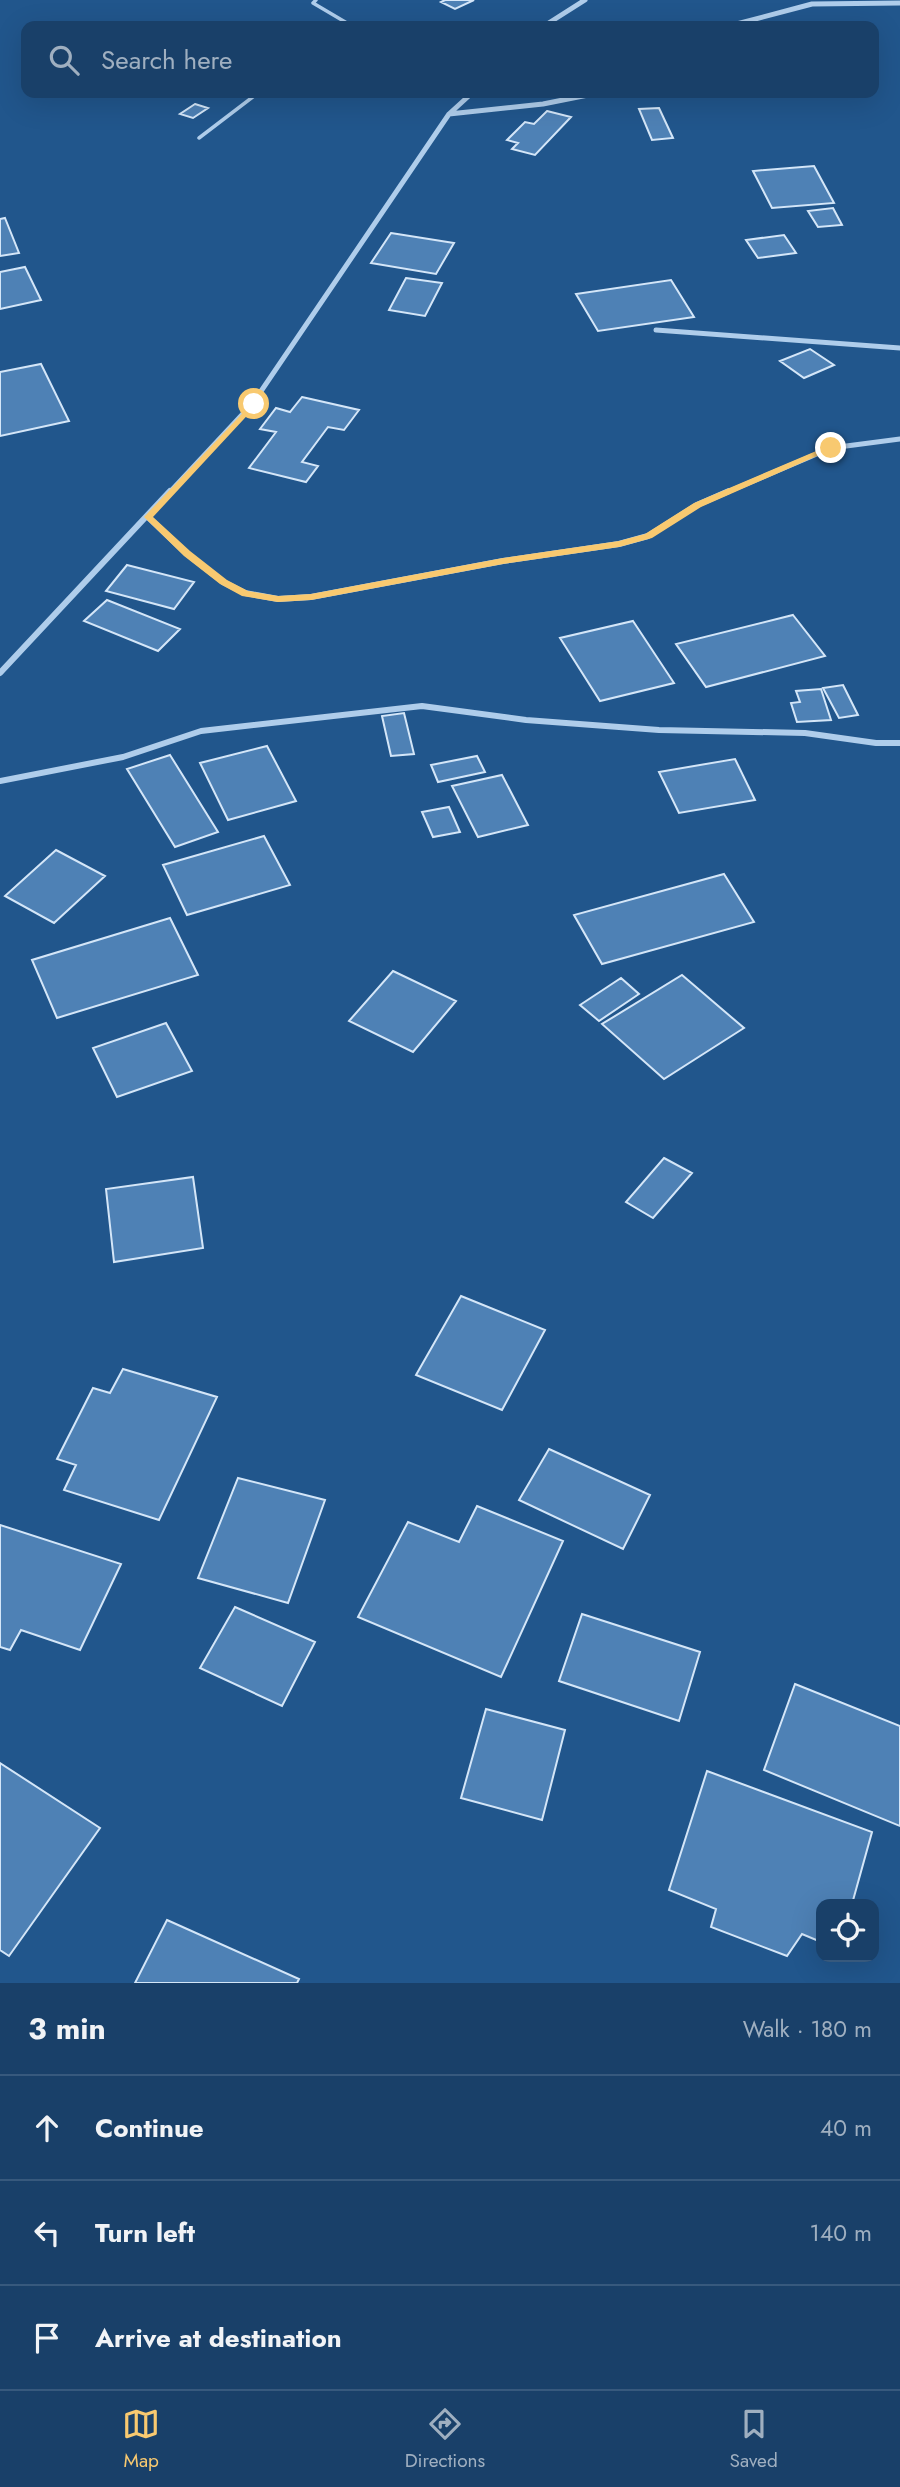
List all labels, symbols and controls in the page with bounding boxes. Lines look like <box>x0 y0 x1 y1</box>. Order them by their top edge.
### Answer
search box <box>21 21 879 98</box>
icon: search <box>45 41 83 79</box>
text: Search here <box>101 41 233 79</box>
route start <box>238 388 269 419</box>
route end <box>815 432 846 463</box>
map controls <box>816 1899 879 1962</box>
button: locate <box>816 1899 879 1962</box>
text: 3 min <box>28 2007 106 2050</box>
text: Walk · 180 m <box>743 2012 872 2046</box>
icon: ahead <box>28 2109 66 2147</box>
text: Continue <box>95 2109 204 2147</box>
text: 40 m <box>820 2111 872 2145</box>
icon: left <box>28 2214 66 2252</box>
text: Turn left <box>95 2214 195 2252</box>
text: 140 m <box>810 2216 872 2250</box>
icon: arrive <box>28 2319 66 2357</box>
text: Arrive at destination <box>95 2319 342 2357</box>
tab: Map <box>122 2405 160 2474</box>
tab: Directions <box>405 2405 485 2474</box>
tab: Saved <box>730 2405 778 2474</box>

